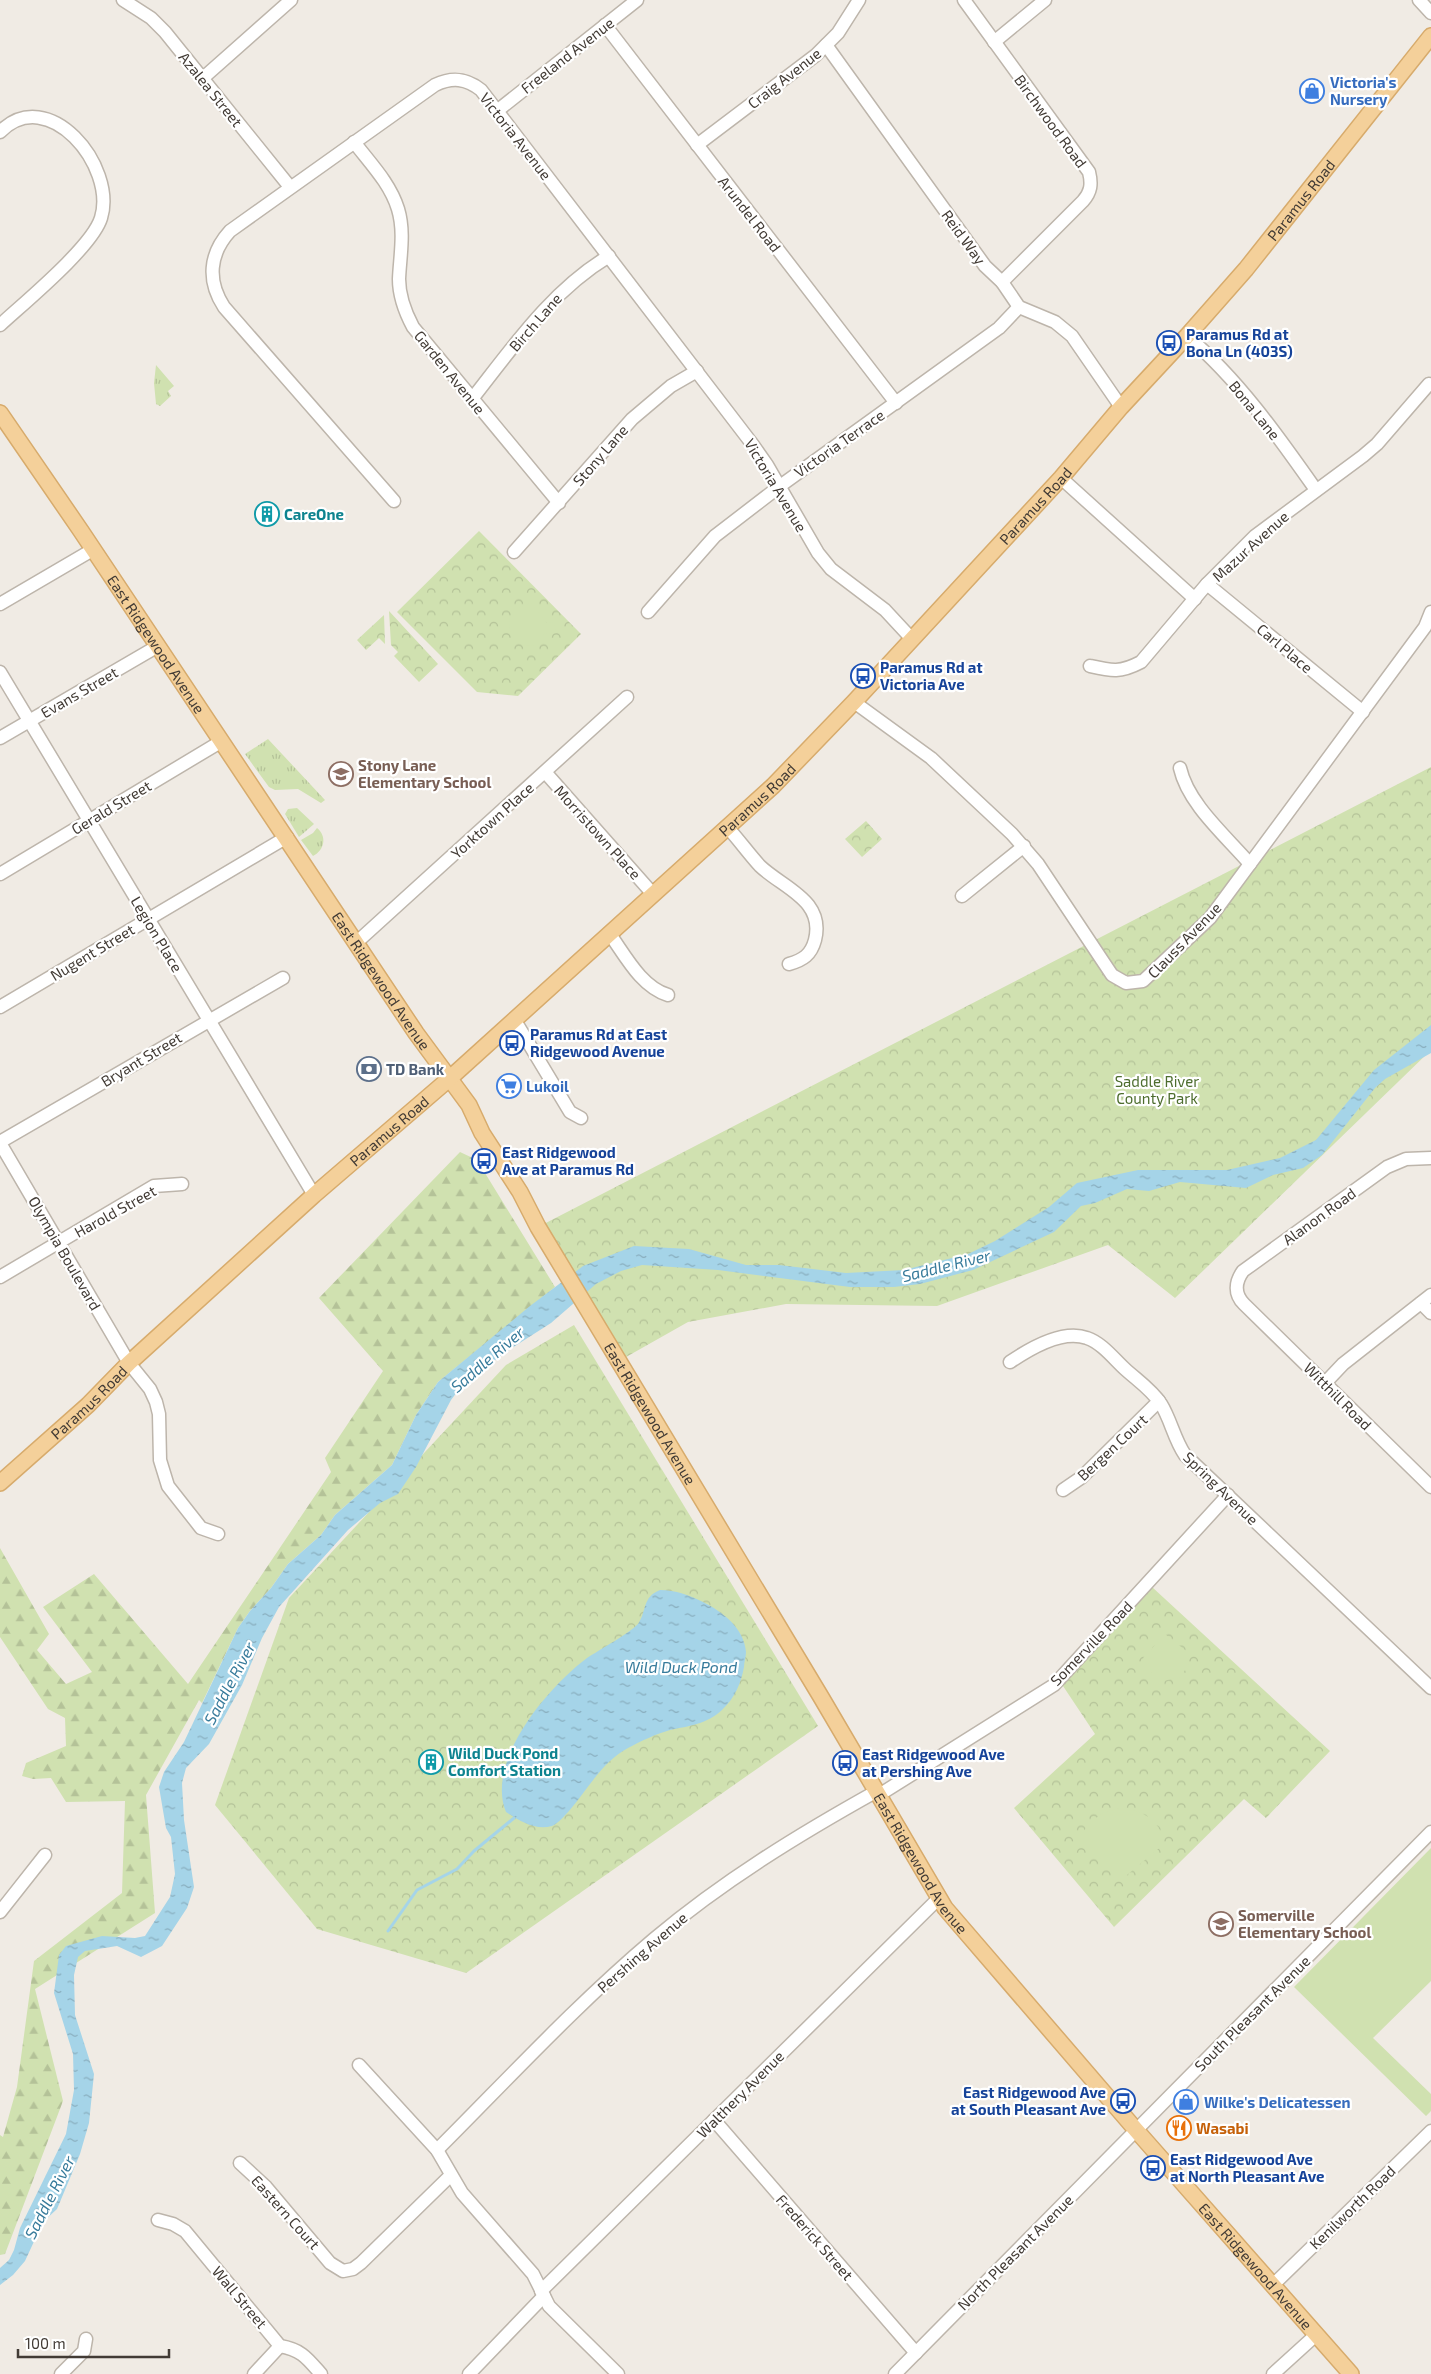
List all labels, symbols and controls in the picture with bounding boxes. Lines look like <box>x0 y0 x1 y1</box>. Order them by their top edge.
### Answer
street label: Freeland Avenue <box>517 13 617 97</box>
street label: Craig Avenue <box>744 44 824 112</box>
street label: Azalea Street <box>175 48 247 130</box>
street label: Birchwood Road <box>1011 71 1091 171</box>
place label: Victoria's Nursery <box>1330 73 1396 109</box>
shop icon: Victoria's Nursery <box>1299 78 1325 104</box>
street label: Victoria Avenue <box>476 89 556 183</box>
street label: Paramus Road <box>1263 156 1339 244</box>
street label: Arundel Road <box>715 173 785 255</box>
street label: Reid Way <box>938 206 990 268</box>
street label: Birch Lane <box>505 289 565 355</box>
place label: Paramus Rd at Bona Ln (403S) <box>1186 325 1293 360</box>
street label: Garden Avenue <box>411 327 489 417</box>
bus stop icon: Paramus Rd at Bona Ln (403S) <box>1156 330 1182 356</box>
street label: Bona Lane <box>1226 377 1284 443</box>
street label: Victoria Terrace <box>790 405 888 481</box>
street label: Stony Lane <box>569 421 631 489</box>
street label: Victoria Avenue <box>741 435 811 535</box>
street label: Paramus Road <box>995 463 1075 548</box>
building icon: CareOne <box>254 501 280 527</box>
place label: CareOne <box>284 505 344 523</box>
street label: Mazur Avenue <box>1208 507 1292 585</box>
street label: East Ridgewood Avenue <box>104 571 209 717</box>
street label: Carl Place <box>1254 620 1316 676</box>
place label: Paramus Rd at Victoria Ave <box>880 658 983 693</box>
street label: Evans Street <box>37 663 121 721</box>
bus stop icon: Paramus Rd at Victoria Ave <box>850 663 876 689</box>
place label: Stony Lane Elementary School <box>358 756 491 792</box>
street label: Paramus Road <box>715 759 799 840</box>
school or university icon: Stony Lane Elementary School <box>328 761 354 787</box>
street label: Gerald Street <box>68 776 154 838</box>
street label: Yorktown Place <box>447 778 537 862</box>
street label: Morristown Place <box>551 781 645 883</box>
street label: Legion Place <box>127 893 187 975</box>
street label: Clauss Avenue <box>1143 898 1225 982</box>
street label: East Ridgewood Avenue <box>329 908 434 1053</box>
street label: Nugent Street <box>47 920 138 984</box>
place label: Paramus Rd at East Ridgewood Avenue <box>530 1025 667 1060</box>
street label: Bryant Street <box>97 1028 185 1090</box>
bus stop icon: Paramus Rd at East Ridgewood Avenue <box>499 1030 525 1056</box>
bank icon: TD Bank <box>356 1056 382 1082</box>
place label: TD Bank <box>386 1060 445 1078</box>
park label: Saddle River County Park <box>1115 1072 1199 1107</box>
supermarket icon: Lukoil <box>496 1073 522 1099</box>
place label: Lukoil <box>526 1077 569 1095</box>
street label: Paramus Road <box>346 1092 432 1170</box>
place label: East Ridgewood Ave at Paramus Rd <box>502 1143 634 1178</box>
bus stop icon: East Ridgewood Ave at Paramus Rd <box>471 1148 497 1174</box>
street label: Harold Street <box>71 1181 159 1241</box>
street label: Alanon Road <box>1279 1183 1359 1249</box>
street label: Olympia Boulevard <box>25 1193 105 1313</box>
water label: Saddle River <box>900 1245 993 1285</box>
water label: Saddle River <box>447 1322 528 1396</box>
street label: East Ridgewood Avenue <box>601 1339 700 1488</box>
street label: Witthill Road <box>1300 1358 1376 1434</box>
street label: Paramus Road <box>47 1362 131 1443</box>
street label: Bergen Court <box>1073 1410 1151 1484</box>
street label: Spring Avenue <box>1180 1448 1262 1528</box>
street label: Somerville Road <box>1046 1597 1136 1689</box>
water label: Saddle River <box>199 1638 259 1727</box>
water label: Wild Duck Pond <box>625 1657 737 1676</box>
place label: Wild Duck Pond Comfort Station <box>448 1744 561 1779</box>
place label: East Ridgewood Ave at Pershing Ave <box>862 1745 1005 1780</box>
building icon: Wild Duck Pond Comfort Station <box>418 1749 444 1775</box>
bus stop icon: East Ridgewood Ave at Pershing Ave <box>832 1750 858 1776</box>
street label: East Ridgewood Avenue <box>870 1790 972 1937</box>
place label: Somerville Elementary School <box>1238 1906 1371 1942</box>
street label: Pershing Avenue <box>593 1908 691 1996</box>
school or university icon: Somerville Elementary School <box>1208 1911 1234 1937</box>
street label: South Pleasant Avenue <box>1190 1951 1314 2075</box>
street label: Walthery Avenue <box>693 2047 787 2141</box>
place label: East Ridgewood Ave at South Pleasant Ave <box>951 2083 1106 2118</box>
bus stop icon: East Ridgewood Ave at South Pleasant Ave <box>1110 2088 1136 2114</box>
shop icon: Wilke's Delicatessen <box>1173 2089 1199 2115</box>
place label: Wilke's Delicatessen <box>1204 2093 1351 2111</box>
restaurant icon: Wasabi <box>1166 2115 1192 2141</box>
place label: Wasabi <box>1196 2119 1249 2137</box>
place label: East Ridgewood Ave at North Pleasant Ave <box>1170 2150 1325 2185</box>
water label: Saddle River <box>20 2152 78 2242</box>
bus stop icon: East Ridgewood Ave at North Pleasant Ave <box>1140 2155 1166 2181</box>
street label: Kenilworth Road <box>1305 2161 1399 2253</box>
street label: Eastern Court <box>248 2171 324 2253</box>
street label: Frederick Street <box>773 2190 857 2284</box>
street label: North Pleasant Avenue <box>953 2190 1077 2314</box>
street label: East Ridgewood Avenue <box>1195 2199 1316 2333</box>
street label: Wall Street <box>209 2262 271 2332</box>
scale bar <box>18 2326 169 2358</box>
text: 100 m <box>25 2334 66 2352</box>

